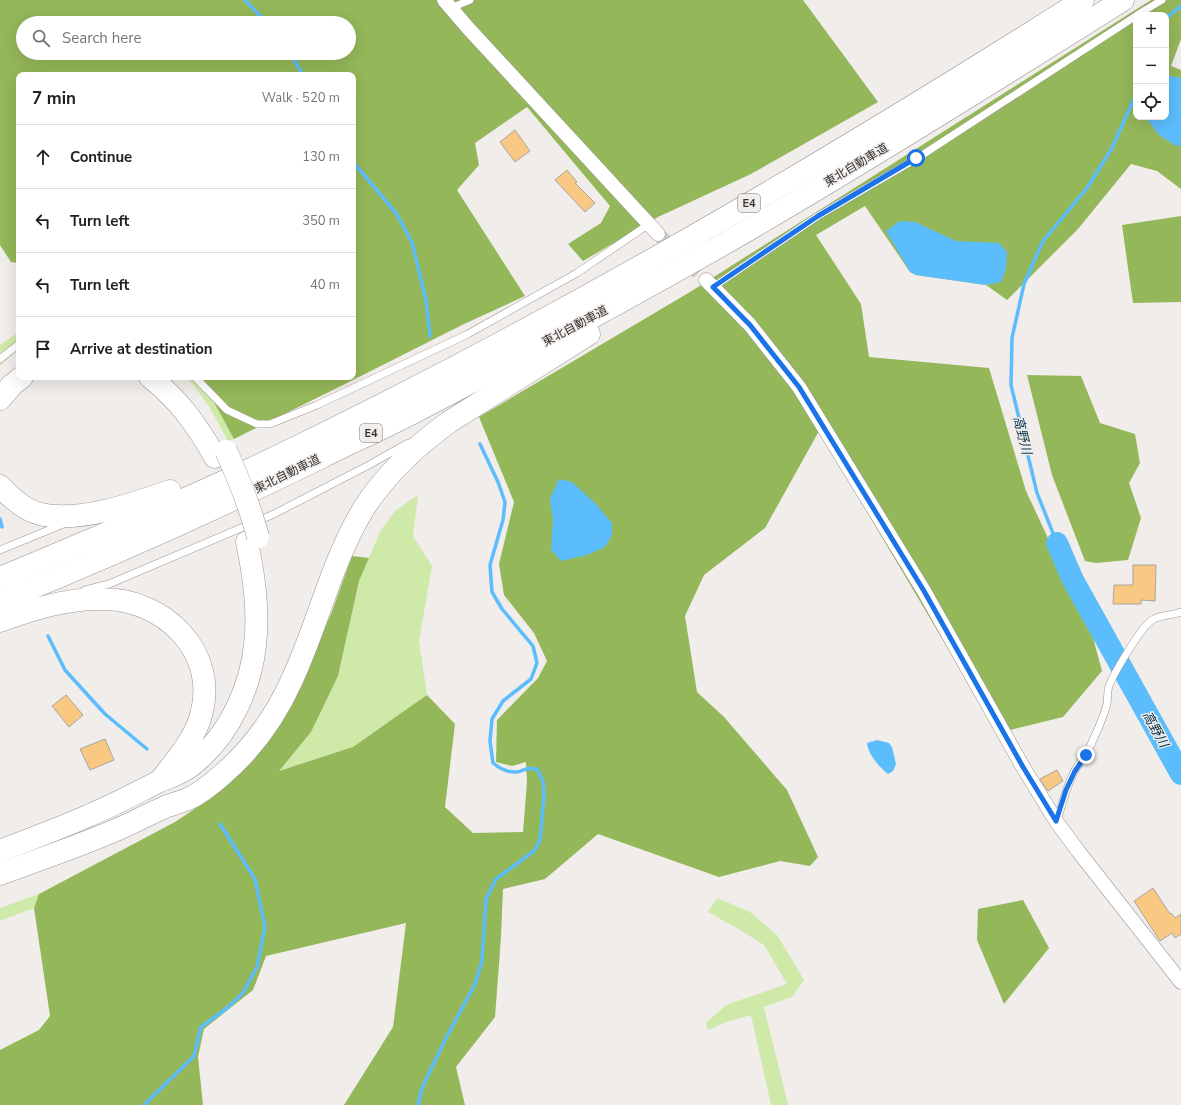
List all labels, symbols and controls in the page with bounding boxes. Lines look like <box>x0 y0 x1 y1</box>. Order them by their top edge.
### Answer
map controls <box>1133 12 1169 120</box>
button: + <box>1133 12 1169 48</box>
search box <box>16 16 356 60</box>
icon: search <box>30 27 52 49</box>
text: Search here <box>62 28 142 48</box>
button: − <box>1133 48 1169 84</box>
button: locate <box>1133 84 1169 120</box>
text: 7 min <box>32 87 76 110</box>
text: Walk · 520 m <box>262 89 340 107</box>
street label: 東北自動車道 <box>821 140 891 190</box>
icon: ahead <box>32 146 54 168</box>
text: Continue <box>70 147 132 167</box>
text: 130 m <box>302 148 340 166</box>
route start <box>907 149 925 167</box>
road number: E4 <box>738 194 760 212</box>
icon: left <box>32 210 54 232</box>
text: Turn left <box>70 211 129 231</box>
text: 350 m <box>302 212 340 230</box>
icon: left <box>32 274 54 296</box>
text: Turn left <box>70 275 129 295</box>
text: 40 m <box>310 276 340 294</box>
street label: 東北自動車道 <box>539 302 611 350</box>
icon: arrive <box>32 338 54 360</box>
text: Arrive at destination <box>70 339 213 359</box>
water label: 高野川 <box>1009 414 1036 458</box>
road number: E4 <box>360 424 382 442</box>
street label: 東北自動車道 <box>251 451 323 497</box>
water label: 高野川 <box>1138 708 1173 753</box>
route end <box>1077 746 1095 764</box>

